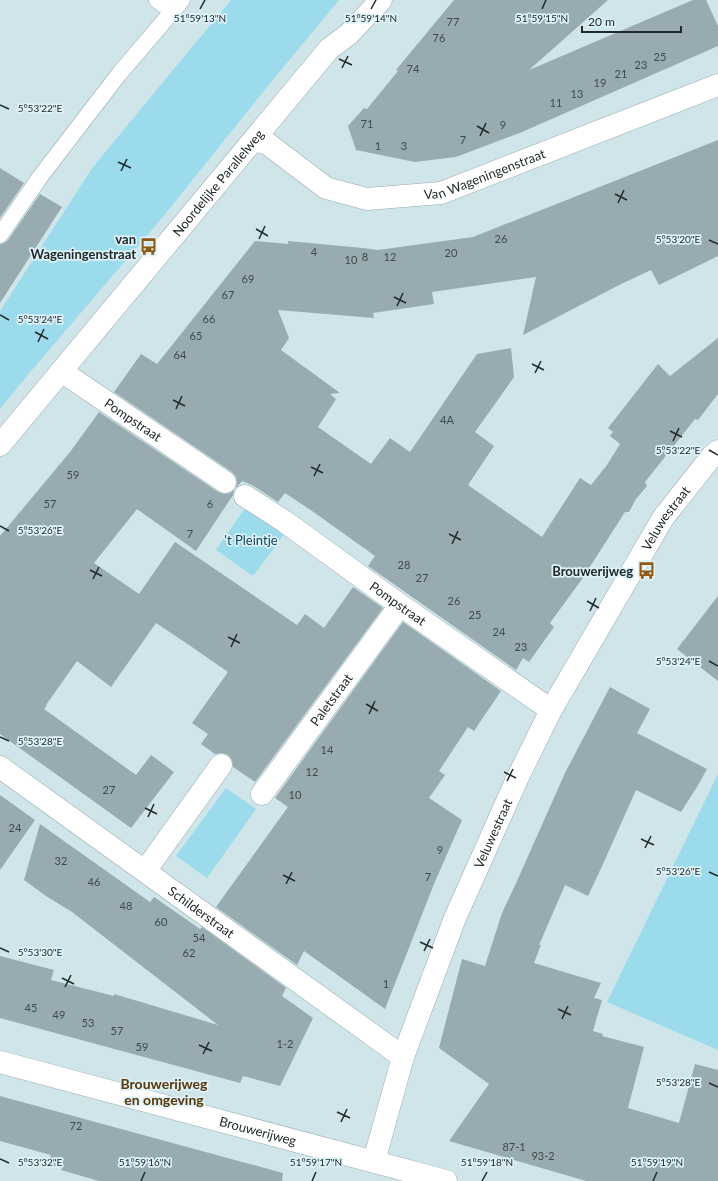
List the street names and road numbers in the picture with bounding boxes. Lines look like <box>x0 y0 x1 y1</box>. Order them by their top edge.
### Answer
street label: Noordelijke Parallelweg <box>169 126 267 239</box>
street label: Van Wageningenstraat <box>423 145 548 202</box>
street label: Pompstraat <box>102 395 165 445</box>
street label: Veluwestraat <box>638 483 693 553</box>
street label: Pompstraat <box>367 578 430 629</box>
street label: Paletstraat <box>307 670 356 729</box>
street label: Veluwestraat <box>470 796 515 871</box>
street label: Schilderstraat <box>165 883 238 941</box>
street label: Brouwerijweg <box>218 1113 298 1149</box>

